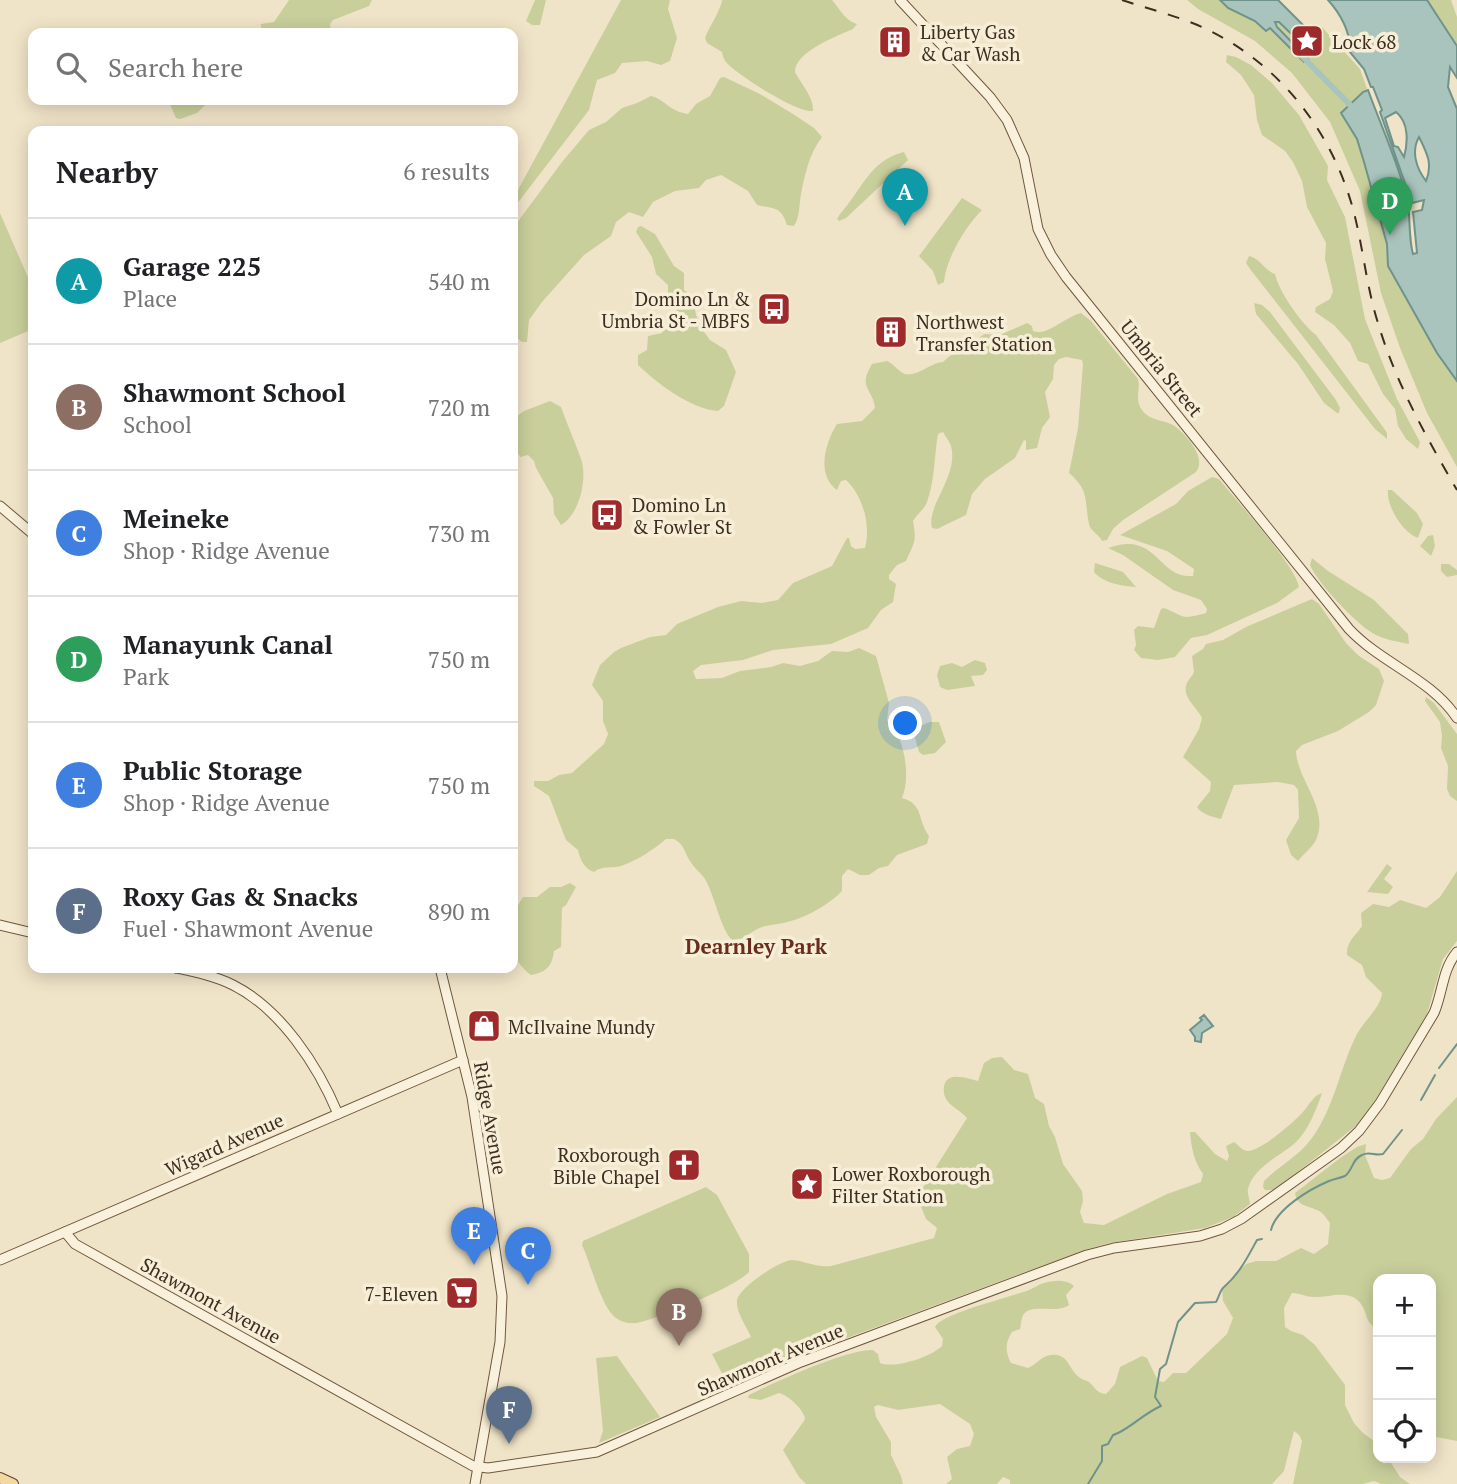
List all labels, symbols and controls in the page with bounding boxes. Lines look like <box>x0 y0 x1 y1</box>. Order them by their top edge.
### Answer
place label: Liberty Gas & Car Wash <box>920 19 1020 66</box>
place icon: Lock 68 <box>1288 22 1326 60</box>
building icon: Liberty Gas & Car Wash <box>876 23 914 61</box>
search box <box>28 28 518 105</box>
place label: Lock 68 <box>1332 29 1396 54</box>
icon: search <box>52 48 90 86</box>
text: Search here <box>108 50 243 84</box>
text: Nearby <box>56 152 158 192</box>
text: 6 results <box>403 156 490 187</box>
pin: A <box>882 168 928 226</box>
pin: D <box>1367 177 1413 235</box>
text: Garage 225 <box>123 249 261 283</box>
text: A <box>71 266 87 297</box>
text: 540 m <box>428 266 490 297</box>
text: Place <box>123 283 177 314</box>
place label: Domino Ln & Umbria St - MBFS <box>602 286 750 333</box>
bus stop icon: Domino Ln & Umbria St - MBFS <box>755 290 793 328</box>
place label: Northwest Transfer Station <box>916 309 1053 356</box>
building icon: Northwest Transfer Station <box>872 313 910 351</box>
street label: Umbria Street <box>1115 314 1209 422</box>
text: Shawmont School <box>123 375 346 409</box>
text: B <box>72 392 86 423</box>
text: 720 m <box>428 392 490 423</box>
text: School <box>123 409 192 440</box>
place label: Domino Ln & Fowler St <box>632 492 732 539</box>
bus stop icon: Domino Ln & Fowler St <box>588 496 626 534</box>
text: Meineke <box>123 501 229 535</box>
text: C <box>72 518 87 549</box>
text: 730 m <box>428 518 490 549</box>
text: Shop · Ridge Avenue <box>123 535 330 566</box>
text: Manayunk Canal <box>123 627 333 661</box>
text: D <box>71 644 87 675</box>
text: 750 m <box>428 644 490 675</box>
text: Park <box>123 661 169 692</box>
your location <box>888 706 922 740</box>
text: Public Storage <box>123 753 302 787</box>
text: E <box>72 770 86 801</box>
text: 750 m <box>428 770 490 801</box>
text: Shop · Ridge Avenue <box>123 787 330 818</box>
text: Roxy Gas & Snacks <box>123 879 358 913</box>
text: F <box>72 896 86 927</box>
text: 890 m <box>428 896 490 927</box>
text: Fuel · Shawmont Avenue <box>123 913 373 944</box>
district label: Dearnley Park <box>685 932 828 960</box>
shop icon: McIlvaine Mundy <box>465 1007 503 1045</box>
place label: McIlvaine Mundy <box>508 1014 655 1039</box>
street label: Ridge Avenue <box>469 1060 513 1176</box>
street label: Wigard Avenue <box>161 1107 287 1181</box>
place label: Roxborough Bible Chapel <box>553 1142 660 1189</box>
church icon: Roxborough Bible Chapel <box>665 1146 703 1184</box>
place label: Lower Roxborough Filter Station <box>832 1161 990 1208</box>
place icon: Lower Roxborough Filter Station <box>788 1165 826 1203</box>
pin: E <box>451 1207 497 1265</box>
pin: C <box>505 1227 551 1285</box>
street label: Shawmont Avenue <box>137 1251 285 1349</box>
supermarket icon: 7-Eleven <box>443 1274 481 1312</box>
map controls <box>1373 1274 1436 1463</box>
button: + <box>1373 1274 1436 1337</box>
place label: 7-Eleven <box>365 1281 438 1306</box>
pin: B <box>656 1288 702 1346</box>
street label: Shawmont Avenue <box>693 1317 847 1401</box>
button: − <box>1373 1337 1436 1400</box>
pin: F <box>486 1386 532 1444</box>
button: locate <box>1373 1400 1436 1463</box>

